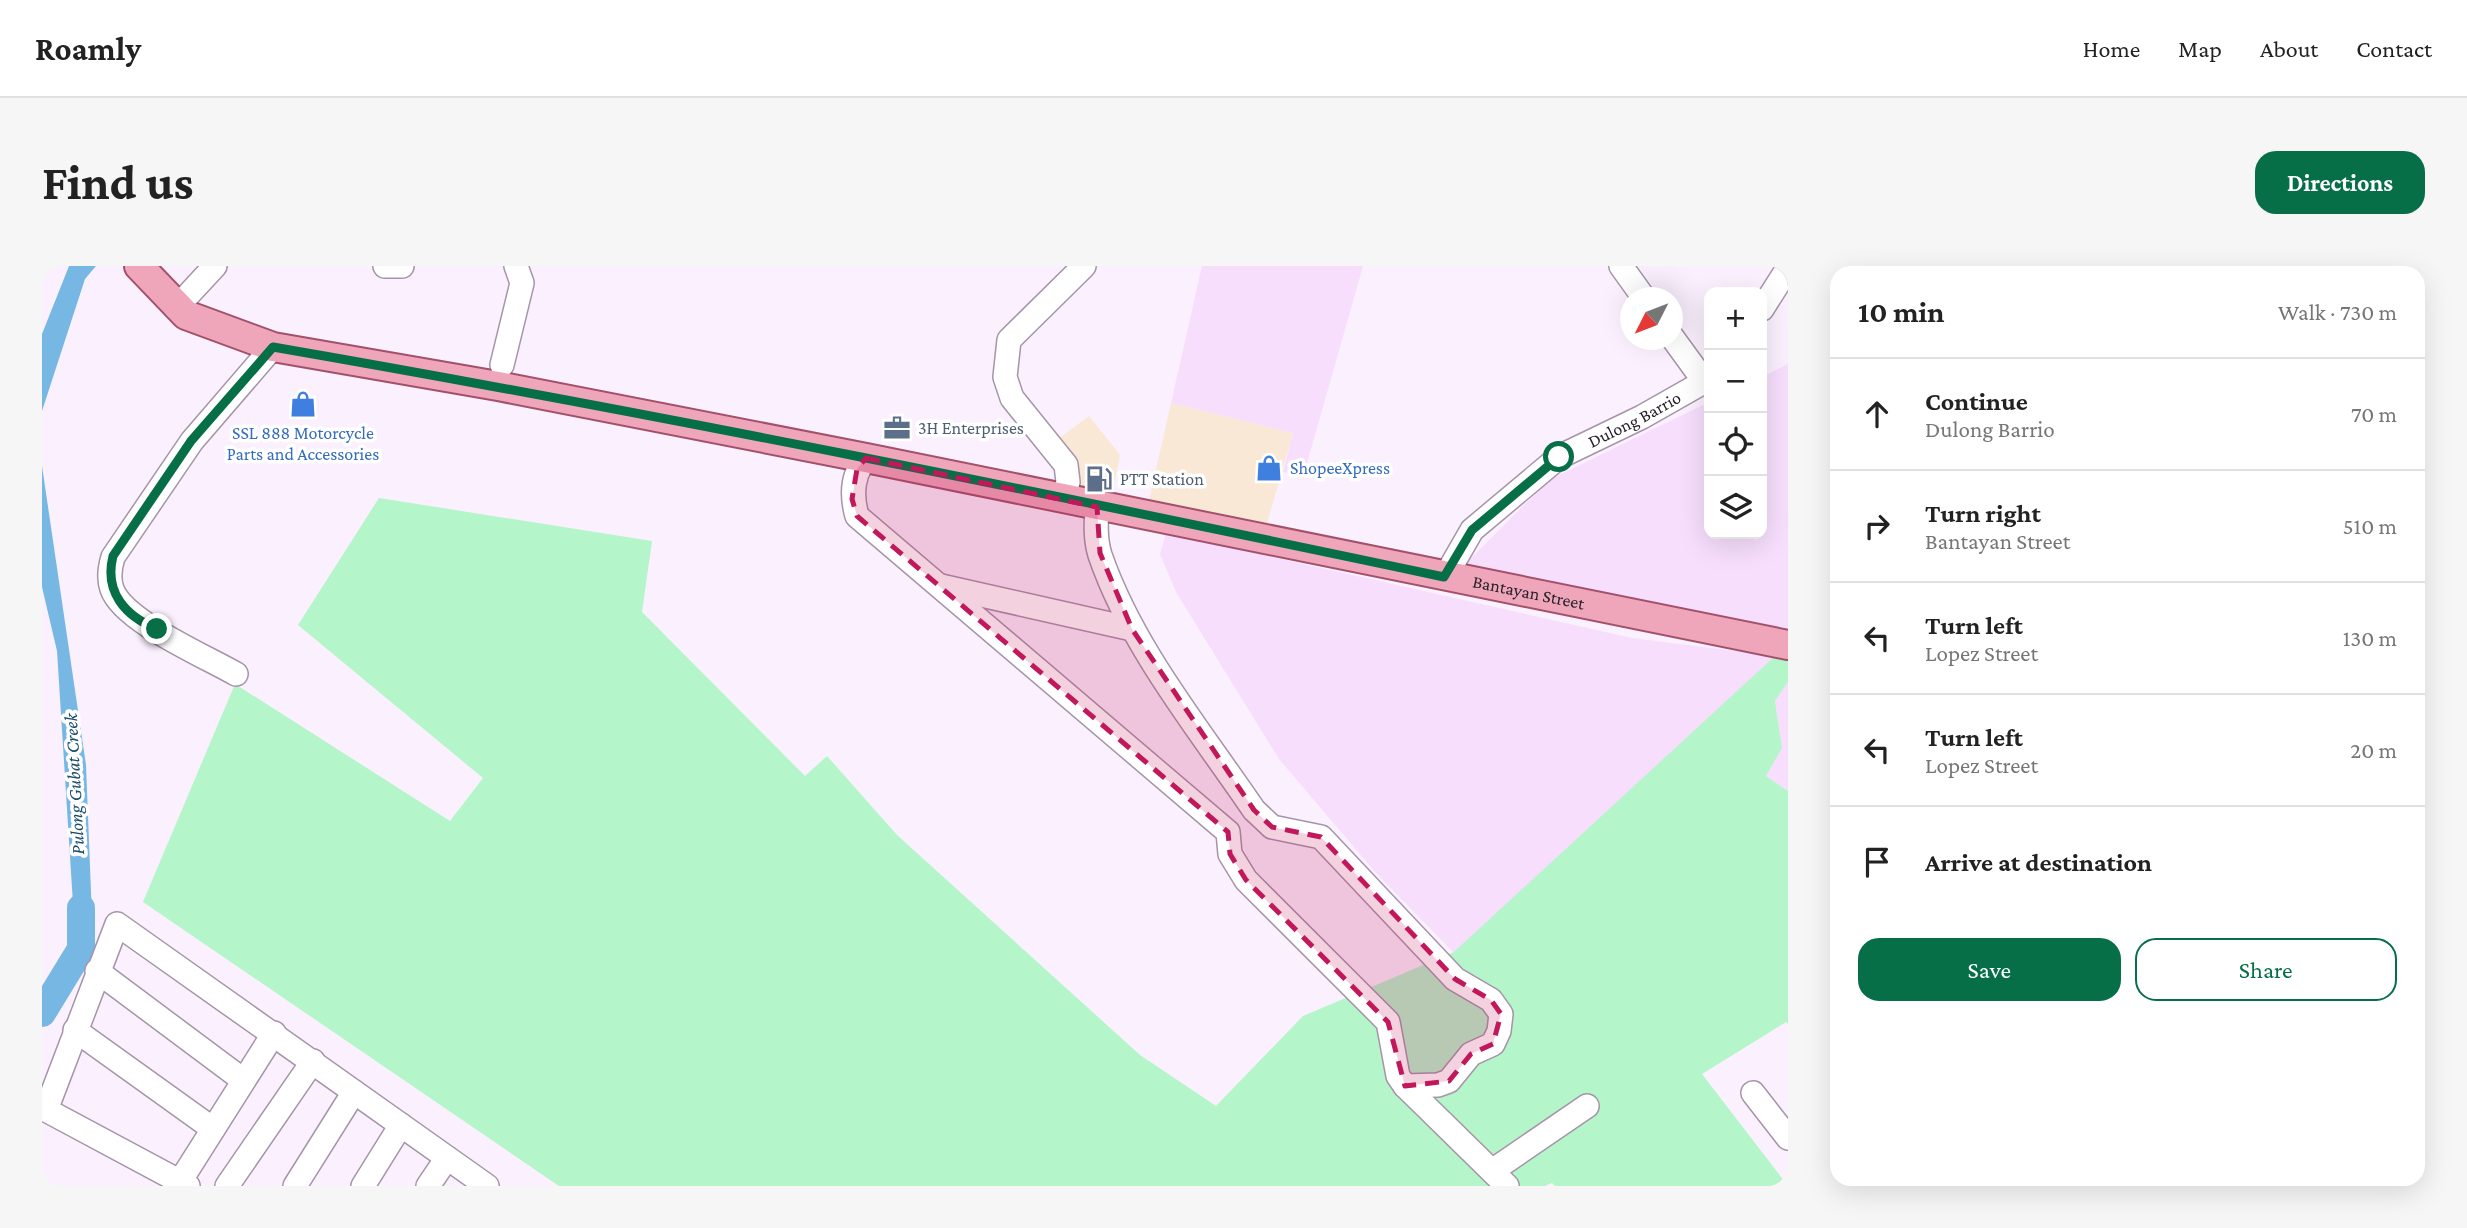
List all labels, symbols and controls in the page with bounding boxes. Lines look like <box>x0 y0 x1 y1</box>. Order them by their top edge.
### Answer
text: Roamly <box>35 30 141 67</box>
text: Home <box>2083 35 2140 62</box>
text: Map <box>2178 35 2222 62</box>
text: About <box>2260 35 2318 62</box>
text: Contact <box>2356 35 2432 62</box>
button: Directions <box>2255 151 2425 214</box>
text: Find us <box>42 155 194 210</box>
north arrow <box>1620 287 1683 350</box>
map controls <box>1704 287 1767 539</box>
button: + <box>1704 287 1767 350</box>
text: 10 min <box>1858 295 1945 328</box>
text: Walk · 730 m <box>2278 299 2397 325</box>
button: − <box>1704 350 1767 413</box>
street label: Dulong Barrio <box>1585 387 1684 452</box>
text: Continue <box>1925 387 2028 416</box>
shop icon: SSL 888 Motorcycle Parts and Accessories <box>288 389 318 419</box>
icon: ahead <box>1858 395 1896 433</box>
text: 70 m <box>2351 401 2397 427</box>
office icon: 3H Enterprises <box>882 413 912 443</box>
button: locate <box>1704 413 1767 476</box>
text: Dulong Barrio <box>1925 416 2055 442</box>
place label: 3H Enterprises <box>918 418 1024 438</box>
place label: SSL 888 Motorcycle Parts and Accessories <box>227 423 379 464</box>
route start <box>1543 441 1574 472</box>
shop icon: ShopeeXpress <box>1254 453 1284 483</box>
place label: ShopeeXpress <box>1290 458 1390 478</box>
fuel station icon: PTT Station <box>1084 464 1114 494</box>
place label: PTT Station <box>1120 469 1204 489</box>
button: layers <box>1704 476 1767 539</box>
text: Turn right <box>1925 499 2041 528</box>
icon: right <box>1858 507 1896 545</box>
text: 510 m <box>2343 513 2397 539</box>
text: Bantayan Street <box>1925 528 2070 554</box>
street label: Bantayan Street <box>1471 571 1587 614</box>
text: Turn left <box>1925 611 2023 640</box>
route end <box>141 613 172 644</box>
icon: left <box>1858 619 1896 657</box>
text: 130 m <box>2343 625 2397 651</box>
text: Lopez Street <box>1925 640 2038 666</box>
water label: Pulong Gubat Creek <box>60 712 88 855</box>
text: Turn left <box>1925 723 2023 752</box>
icon: left <box>1858 731 1896 769</box>
text: 20 m <box>2350 737 2397 763</box>
text: Lopez Street <box>1925 752 2038 778</box>
icon: arrive <box>1858 843 1896 881</box>
text: Arrive at destination <box>1925 848 2152 877</box>
button: Save <box>1858 938 2121 1001</box>
button: Share <box>2135 938 2397 1001</box>

